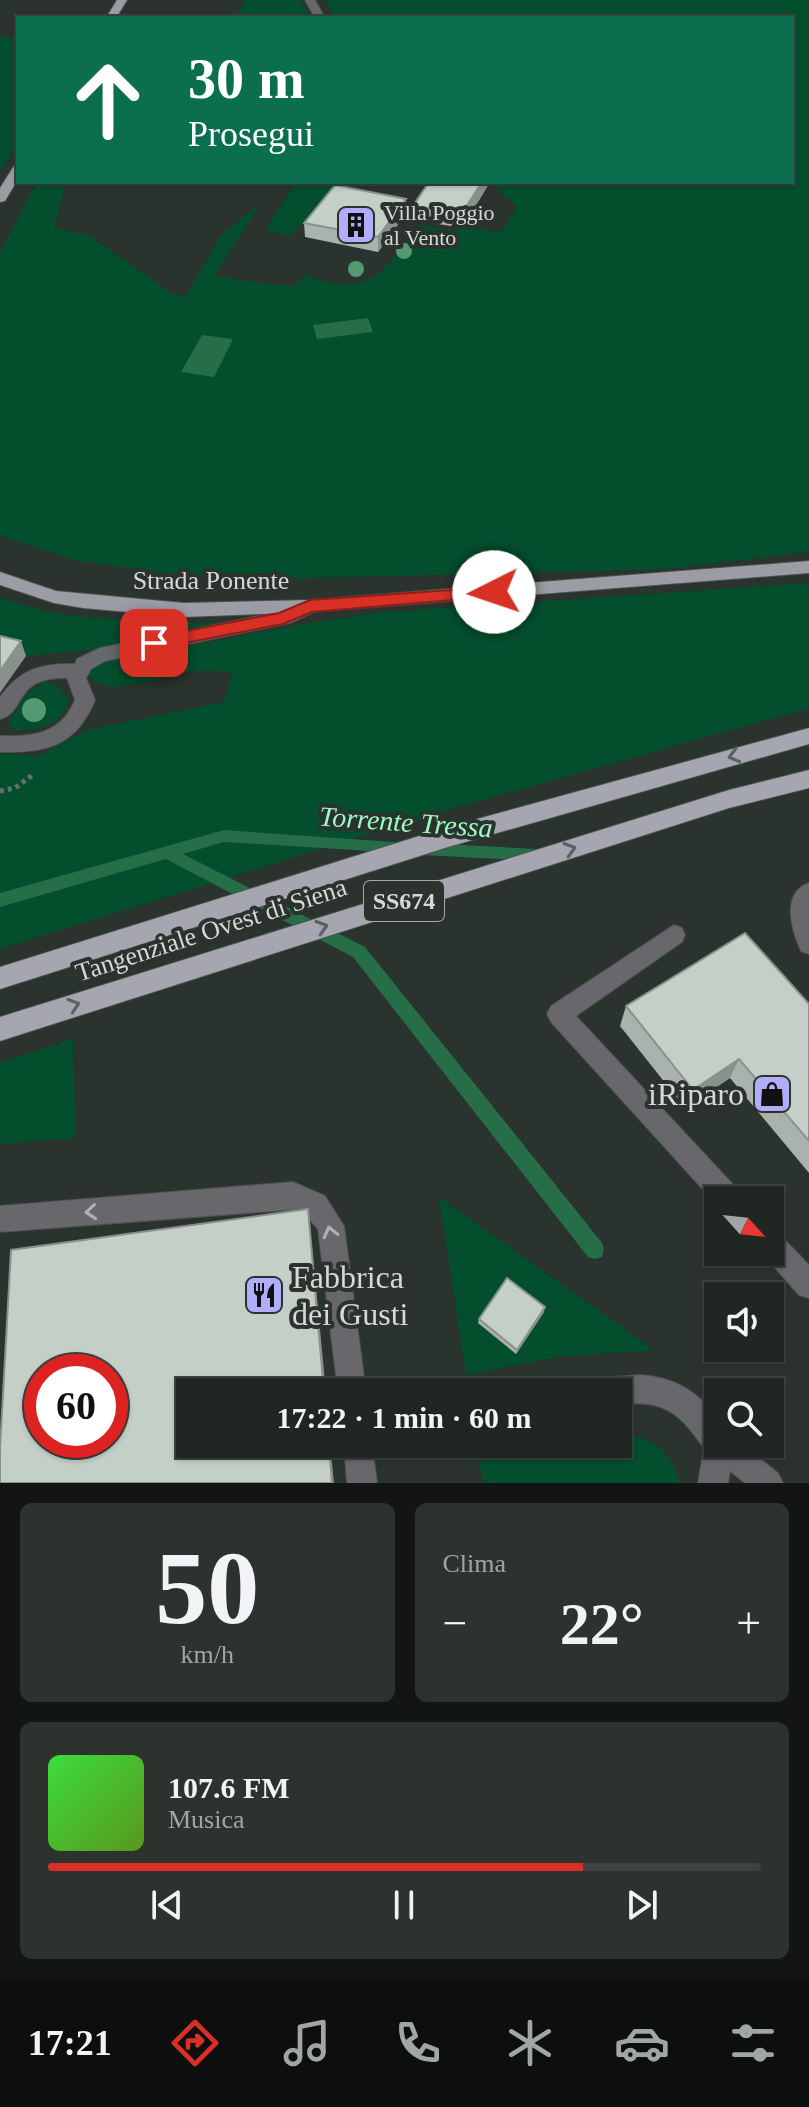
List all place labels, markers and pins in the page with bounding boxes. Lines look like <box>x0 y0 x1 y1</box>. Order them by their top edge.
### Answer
place label: Villa Poggio al Vento <box>384 200 495 250</box>
building icon: Villa Poggio al Vento <box>335 204 377 246</box>
pin <box>120 609 188 677</box>
shop icon: iRiparo <box>751 1073 793 1115</box>
place label: iRiparo <box>648 1076 744 1112</box>
place label: Fabbrica dei Gusti <box>292 1259 409 1332</box>
restaurant icon: Fabbrica dei Gusti <box>243 1274 285 1316</box>

